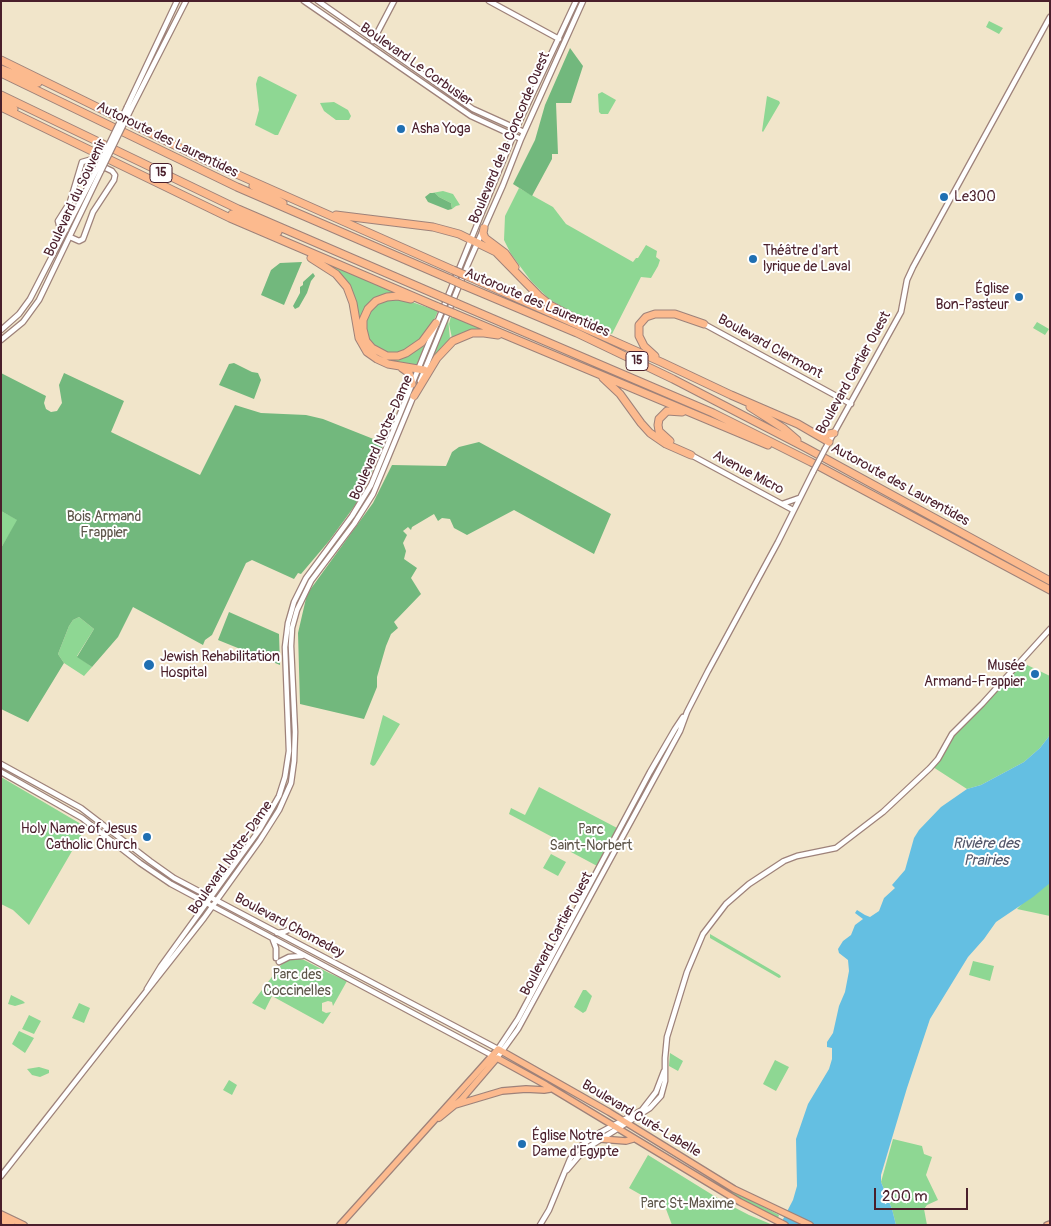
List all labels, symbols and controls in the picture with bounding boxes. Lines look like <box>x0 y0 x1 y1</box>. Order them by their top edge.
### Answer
street label: Boulevard Le Corbusier <box>356 20 476 110</box>
street label: Boulevard de la Concorde Ouest <box>466 50 554 226</box>
street label: Autoroute des Laurentides <box>93 98 241 182</box>
place label: Asha Yoga <box>411 121 470 137</box>
marker: Asha Yoga <box>395 123 407 135</box>
street label: Boulevard du Souvenir <box>41 136 111 260</box>
road number: 15 <box>150 164 172 182</box>
place label: Le300 <box>954 189 996 205</box>
marker: Le300 <box>938 191 950 203</box>
place label: Théâtre d'art lyrique de Laval <box>763 243 851 276</box>
marker: Théâtre d'art lyrique de Laval <box>747 253 759 265</box>
street label: Autoroute des Laurentides <box>462 265 612 341</box>
place label: Église Bon-Pasteur <box>936 281 1009 314</box>
marker: Église Bon-Pasteur <box>1013 291 1025 303</box>
street label: Boulevard Cartier Ouest <box>813 309 895 437</box>
street label: Boulevard Clermont <box>715 311 825 383</box>
road number: 15 <box>626 352 648 371</box>
street label: Boulevard Notre-Dame <box>347 373 417 503</box>
street label: Autoroute des Laurentides <box>828 440 972 530</box>
street label: Avenue Micro <box>710 447 786 499</box>
park label: Bois Armand Frappier <box>67 509 141 542</box>
place label: Jewish Rehabilitation Hospital <box>160 649 280 682</box>
marker: Jewish Rehabilitation Hospital <box>142 658 156 672</box>
place label: Musée Armand-Frappier <box>924 658 1025 690</box>
marker: Musée Armand-Frappier <box>1029 668 1041 680</box>
street label: Boulevard Notre-Dame <box>185 798 277 918</box>
place label: Holy Name of Jesus Catholic Church <box>21 821 137 854</box>
park label: Parc Saint-Norbert <box>550 822 632 854</box>
marker: Holy Name of Jesus Catholic Church <box>141 831 153 843</box>
water label: Rivière des Prairies <box>953 835 1019 870</box>
street label: Boulevard Cartier Ouest <box>517 869 597 999</box>
street label: Boulevard Chomedey <box>231 890 347 962</box>
park label: Parc des Coccinelles <box>263 967 331 1000</box>
street label: Boulevard Curé-Labelle <box>578 1077 704 1161</box>
place label: Église Notre Dame d'Egypte <box>532 1128 619 1160</box>
marker: Église Notre Dame d'Egypte <box>516 1138 528 1150</box>
scale bar <box>876 1178 970 1210</box>
text: 200 m <box>882 1187 927 1206</box>
park label: Parc St-Maxime <box>640 1196 734 1212</box>

